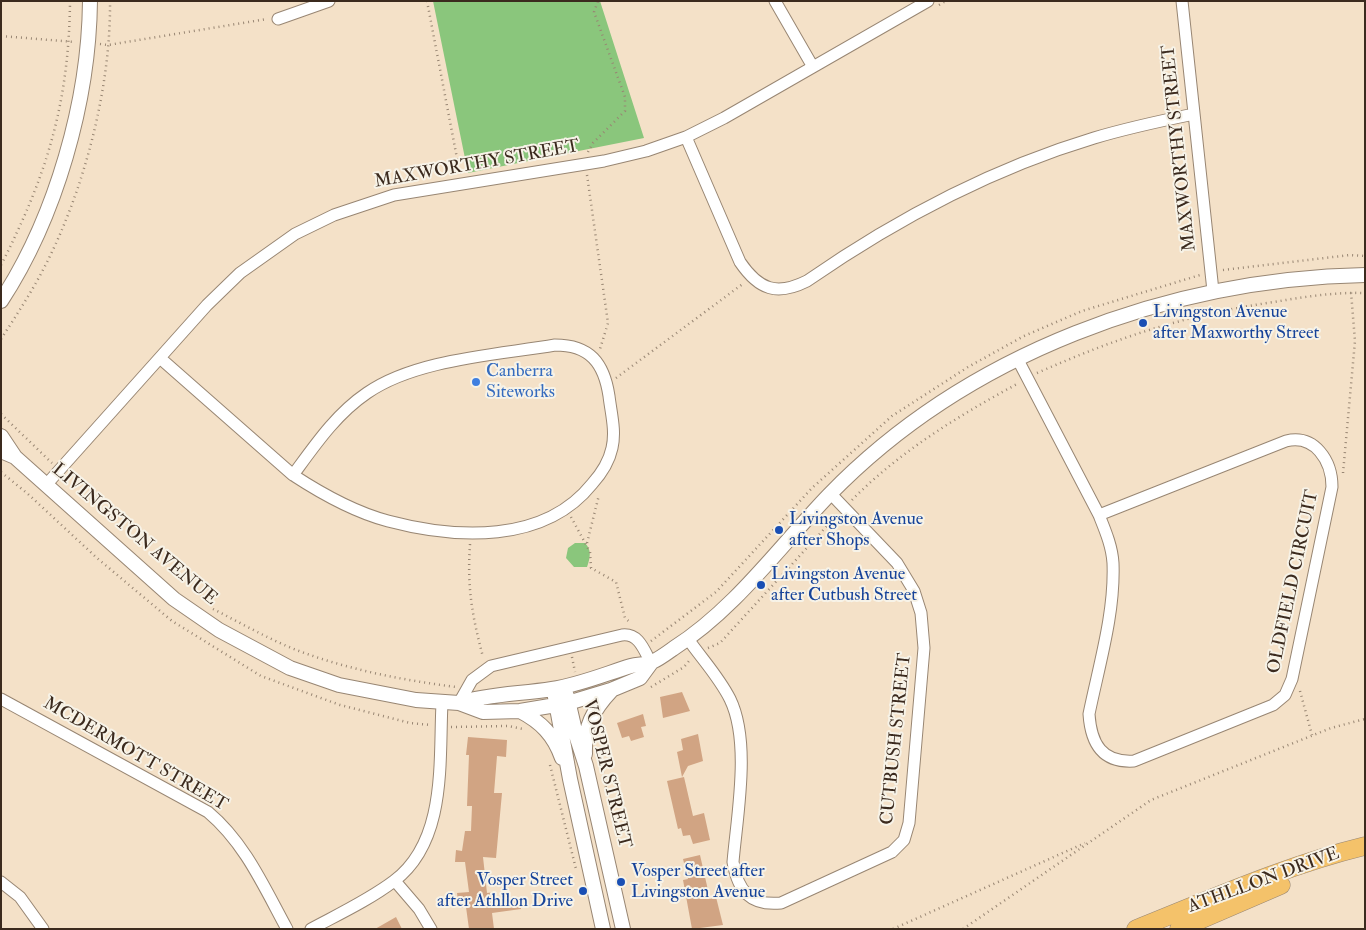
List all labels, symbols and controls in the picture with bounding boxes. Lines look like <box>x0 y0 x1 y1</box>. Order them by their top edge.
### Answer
street label: MAXWORTHY STREET <box>1158 44 1202 252</box>
street label: MAXWORTHY STREET <box>373 136 581 194</box>
place label: Livingston Avenue after Maxworthy Street <box>1153 302 1319 344</box>
marker: Livingston Avenue after Maxworthy Street <box>1137 317 1149 329</box>
place label: Canberra Siteworks <box>486 361 555 404</box>
marker: Canberra Siteworks <box>470 376 482 388</box>
street label: LIVINGSTON AVENUE <box>47 460 221 610</box>
street label: OLDFIELD CIRCUIT <box>1264 488 1324 676</box>
place label: Livingston Avenue after Shops <box>789 509 923 552</box>
marker: Livingston Avenue after Shops <box>773 524 785 536</box>
place label: Livingston Avenue after Cutbush Street <box>771 564 917 606</box>
marker: Livingston Avenue after Cutbush Street <box>755 579 767 591</box>
street label: CUTBUSH STREET <box>877 652 917 826</box>
street label: MCDERMOTT STREET <box>39 693 231 817</box>
street label: VOSPER STREET <box>577 697 635 851</box>
street label: ATHLLON DRIVE <box>1185 844 1343 918</box>
place label: Vosper Street after Livingston Avenue <box>631 861 765 904</box>
place label: Vosper Street after Athllon Drive <box>437 870 573 912</box>
marker: Vosper Street after Livingston Avenue <box>615 876 627 888</box>
marker: Vosper Street after Athllon Drive <box>577 885 589 897</box>

